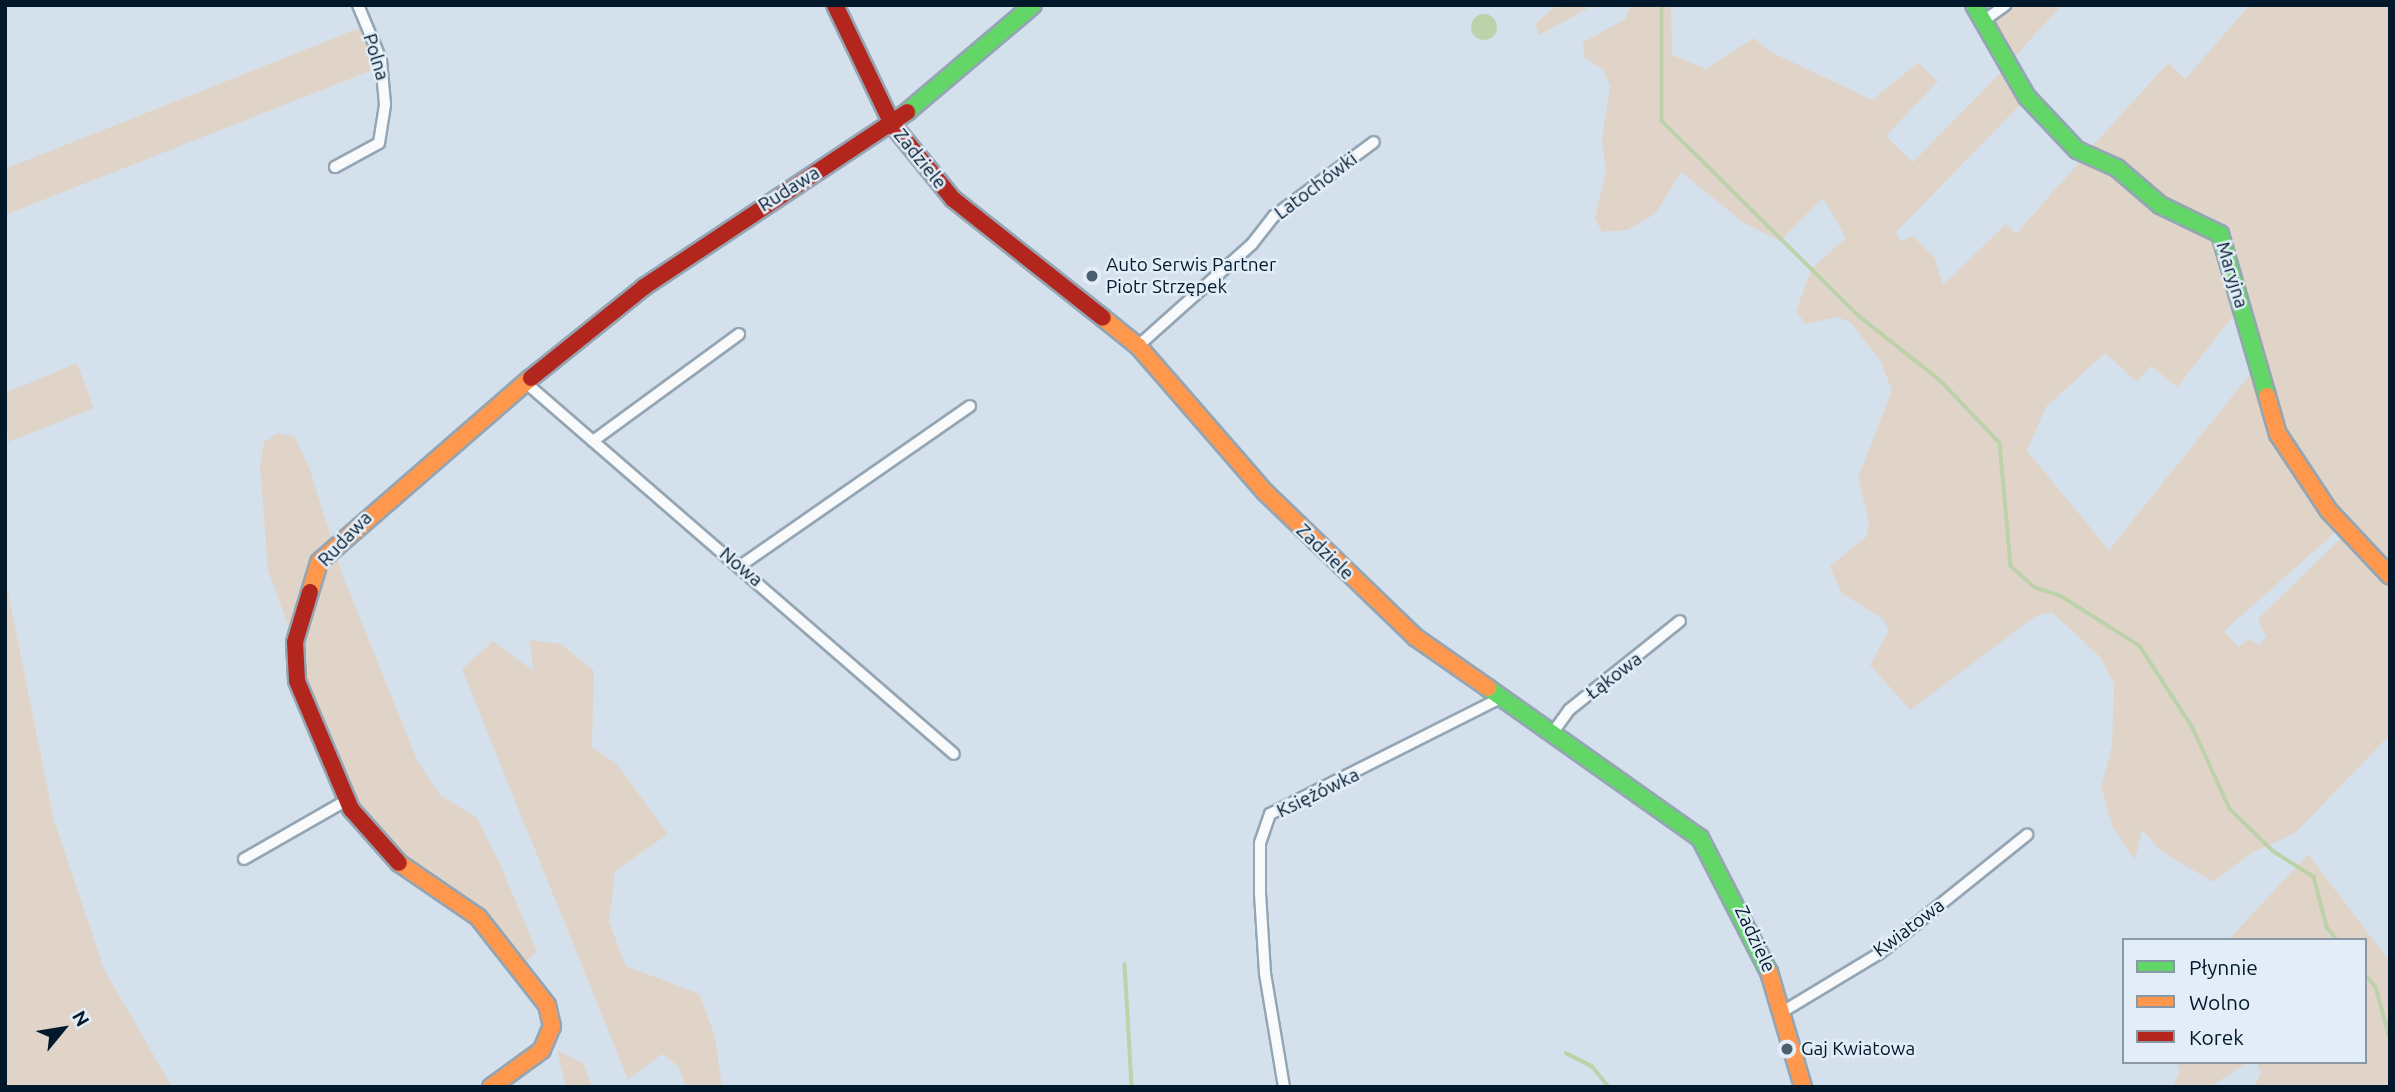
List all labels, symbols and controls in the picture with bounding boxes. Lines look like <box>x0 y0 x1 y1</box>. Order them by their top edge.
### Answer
street label: Polna <box>358 31 394 83</box>
street label: Zadziele <box>889 124 951 194</box>
street label: Latochówki <box>1270 147 1362 225</box>
street label: Rudawa <box>754 161 824 217</box>
street label: Maryjna <box>2211 239 2253 311</box>
place label: Auto Serwis Partner Piotr Strzępek <box>1106 254 1276 298</box>
marker: Auto Serwis Partner Piotr Strzępek <box>1084 268 1100 284</box>
street label: Rudawa <box>313 507 377 571</box>
street label: Zadziele <box>1292 519 1358 585</box>
street label: Nowa <box>715 542 767 592</box>
street label: Łąkowa <box>1581 647 1647 705</box>
street label: Księżówka <box>1273 763 1363 823</box>
street label: Kwiatowa <box>1869 894 1949 962</box>
street label: Zadziele <box>1730 902 1780 976</box>
legend <box>2122 938 2367 1064</box>
text: Płynnie <box>2189 955 2258 979</box>
text: Wolno <box>2189 990 2250 1014</box>
north arrow <box>28 994 98 1064</box>
text: N <box>68 1007 94 1030</box>
text: Korek <box>2189 1025 2244 1049</box>
place label: Gaj Kwiatowa <box>1801 1038 1915 1060</box>
marker: Gaj Kwiatowa <box>1779 1041 1795 1057</box>

